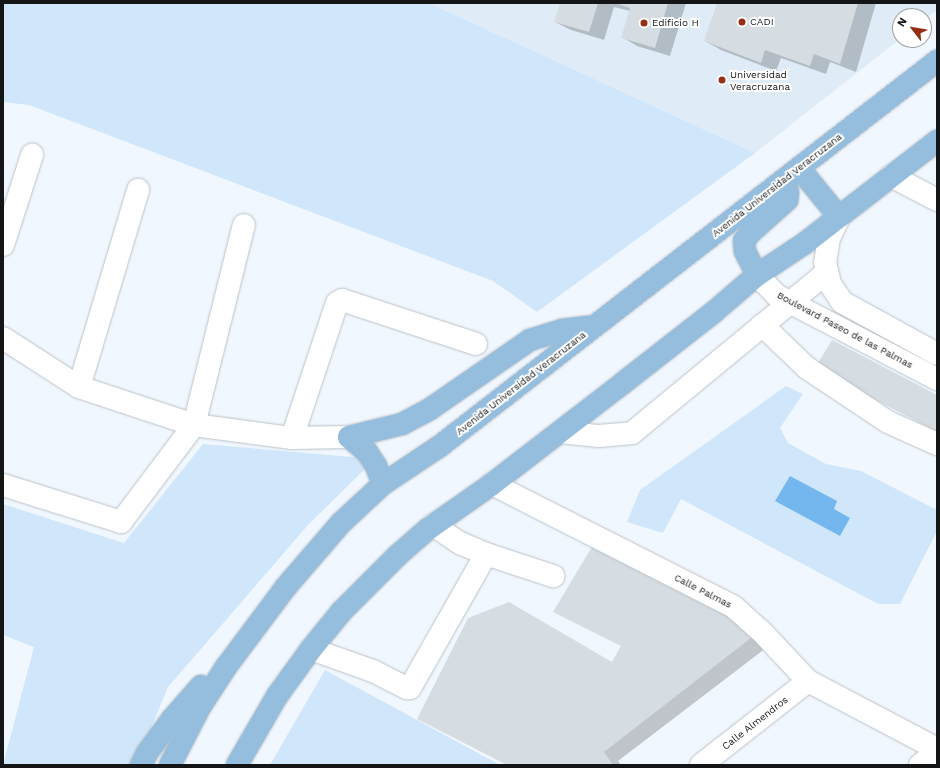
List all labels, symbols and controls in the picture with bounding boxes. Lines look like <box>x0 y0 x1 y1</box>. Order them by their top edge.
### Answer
north arrow <box>892 8 932 48</box>
text: N <box>894 15 910 29</box>
place label: CADI <box>750 16 774 28</box>
place label: Edificio H <box>652 17 699 29</box>
marker: CADI <box>737 17 747 27</box>
marker: Edificio H <box>639 18 649 28</box>
place label: Universidad Veracruzana <box>730 68 790 92</box>
marker: Universidad Veracruzana <box>717 75 727 85</box>
street label: Avenida Universidad Veracruzana <box>710 130 844 240</box>
street label: Boulevard Paseo de las Palmas <box>775 289 915 371</box>
street label: Avenida Universidad Veracruzana <box>454 328 588 438</box>
street label: Calle Palmas <box>672 571 734 611</box>
street label: Calle Almendros <box>720 694 790 752</box>

